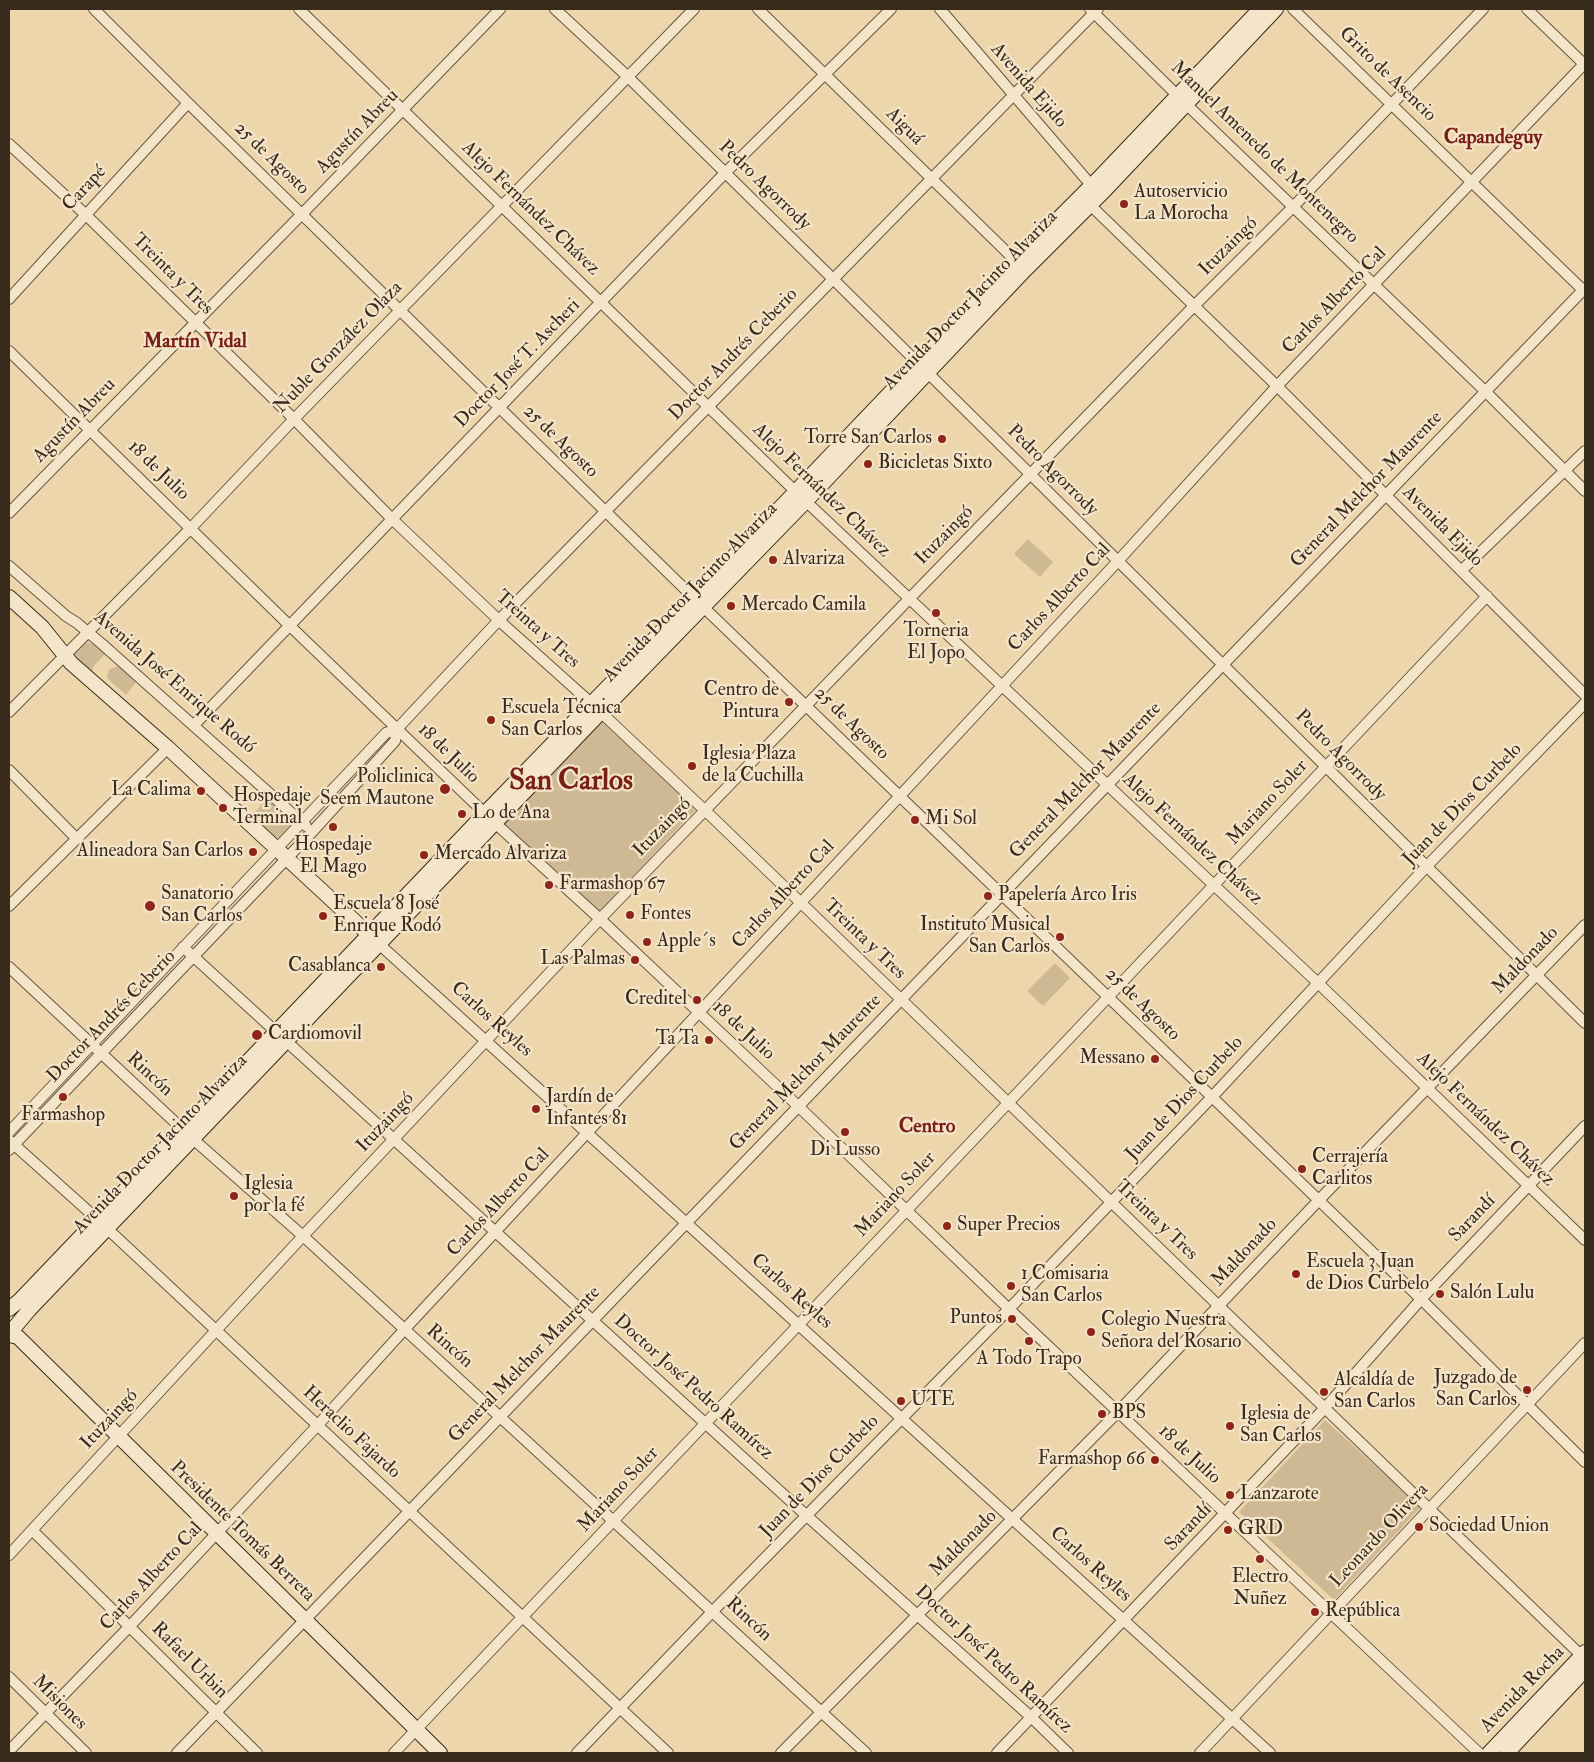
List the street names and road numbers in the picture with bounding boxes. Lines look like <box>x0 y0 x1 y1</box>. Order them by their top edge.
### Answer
street label: Grito de Asencio <box>1334 23 1440 127</box>
street label: Avenida Ejido <box>985 39 1071 133</box>
street label: Manuel Amenedo de Montenegro <box>1165 57 1363 249</box>
street label: Agustín Abreu <box>312 85 404 179</box>
street label: Aiguá <box>880 103 928 151</box>
street label: 25 de Agosto <box>229 118 313 200</box>
street label: Pedro Agorrody <box>713 136 815 236</box>
street label: Alejo Fernández Chávez <box>456 137 604 281</box>
street label: Carapé <box>58 161 112 217</box>
street label: Avenida Doctor Jacinto Alvariza <box>879 206 1063 396</box>
street label: Ituzaingó <box>1195 213 1263 281</box>
street label: Treinta y Tres <box>127 230 217 320</box>
street label: Carlos Alberto Cal <box>1278 243 1392 359</box>
street label: Nuble González Olaza <box>270 277 408 419</box>
street label: Doctor Andrés Ceberio <box>665 284 803 426</box>
street label: Doctor José T. Ascheri <box>451 295 585 433</box>
street label: Agustín Abreu <box>29 374 121 468</box>
street label: 25 de Agosto <box>518 401 602 483</box>
street label: General Melchor Maurente <box>1286 407 1448 573</box>
street label: Alejo Fernández Chávez <box>747 419 895 563</box>
street label: Pedro Agorrody <box>1002 421 1102 521</box>
street label: 18 de Julio <box>122 436 194 506</box>
street label: Avenida Ejido <box>1397 482 1487 572</box>
street label: Avenida Doctor Jacinto Alvariza <box>599 498 783 688</box>
street label: Ituzaingó <box>911 502 979 570</box>
street label: Carlos Alberto Cal <box>1004 539 1116 657</box>
street label: Treinta y Tres <box>490 586 584 674</box>
street label: Avenida José Enrique Rodó <box>89 607 259 759</box>
street label: 25 de Agosto <box>809 683 893 765</box>
street label: General Melchor Maurente <box>1005 698 1167 864</box>
street label: Pedro Agorrody <box>1290 706 1390 806</box>
street label: 18 de Julio <box>412 719 484 789</box>
street label: Juan de Dios Curbelo <box>1399 739 1527 871</box>
street label: Mariano Soler <box>1223 756 1313 850</box>
street label: Alejo Fernández Chávez <box>1117 769 1267 911</box>
street label: Ituzaingó <box>629 794 697 862</box>
street label: Carlos Alberto Cal <box>728 836 840 954</box>
street label: Treinta y Tres <box>818 895 910 985</box>
street label: Maldonado <box>1488 922 1564 1000</box>
street label: Doctor Andrés Ceberio <box>43 946 181 1088</box>
street label: 25 de Agosto <box>1100 964 1184 1046</box>
street label: Carlos Reyles <box>445 977 537 1063</box>
street label: General Melchor Maurente <box>725 990 887 1156</box>
street label: 18 de Julio <box>707 996 779 1066</box>
street label: Juan de Dios Curbelo <box>1121 1032 1249 1166</box>
street label: Rincón <box>121 1048 177 1102</box>
street label: Alejo Fernández Chávez <box>1411 1048 1559 1192</box>
street label: Avenida Doctor Jacinto Alvariza <box>69 1050 253 1240</box>
street label: Ituzaingó <box>353 1088 419 1158</box>
street label: Carlos Alberto Cal <box>443 1144 555 1262</box>
street label: Mariano Soler <box>851 1148 941 1242</box>
street label: Treinta y Tres <box>1110 1176 1202 1266</box>
street label: Sarandí <box>1445 1190 1501 1248</box>
street label: Maldonado <box>1208 1214 1282 1292</box>
street label: Carlos Reyles <box>745 1249 837 1335</box>
street label: General Melchor Maurente <box>444 1282 606 1448</box>
street label: Doctor José Pedro Ramírez <box>608 1310 778 1466</box>
street label: Rincón <box>421 1320 477 1374</box>
street label: Heraclio Fajardo <box>297 1382 405 1484</box>
street label: Ituzaingó <box>77 1385 143 1455</box>
street label: Juan de Dios Curbelo <box>756 1411 884 1543</box>
street label: 18 de Julio <box>1153 1420 1225 1490</box>
street label: Mariano Soler <box>574 1443 664 1537</box>
street label: Presidente Tomás Berreta <box>165 1457 319 1607</box>
street label: Leonardo Olivera <box>1326 1479 1434 1593</box>
street label: Sarandí <box>1161 1499 1217 1557</box>
street label: Maldonado <box>926 1506 1002 1582</box>
street label: Carlos Alberto Cal <box>96 1518 208 1636</box>
street label: Carlos Reyles <box>1044 1522 1136 1608</box>
street label: Doctor José Pedro Ramírez <box>910 1581 1076 1739</box>
street label: Rincón <box>720 1593 776 1647</box>
street label: Rafael Urbin <box>146 1618 232 1704</box>
street label: Avenida Rocha <box>1476 1642 1570 1738</box>
street label: Misiones <box>27 1671 91 1735</box>

